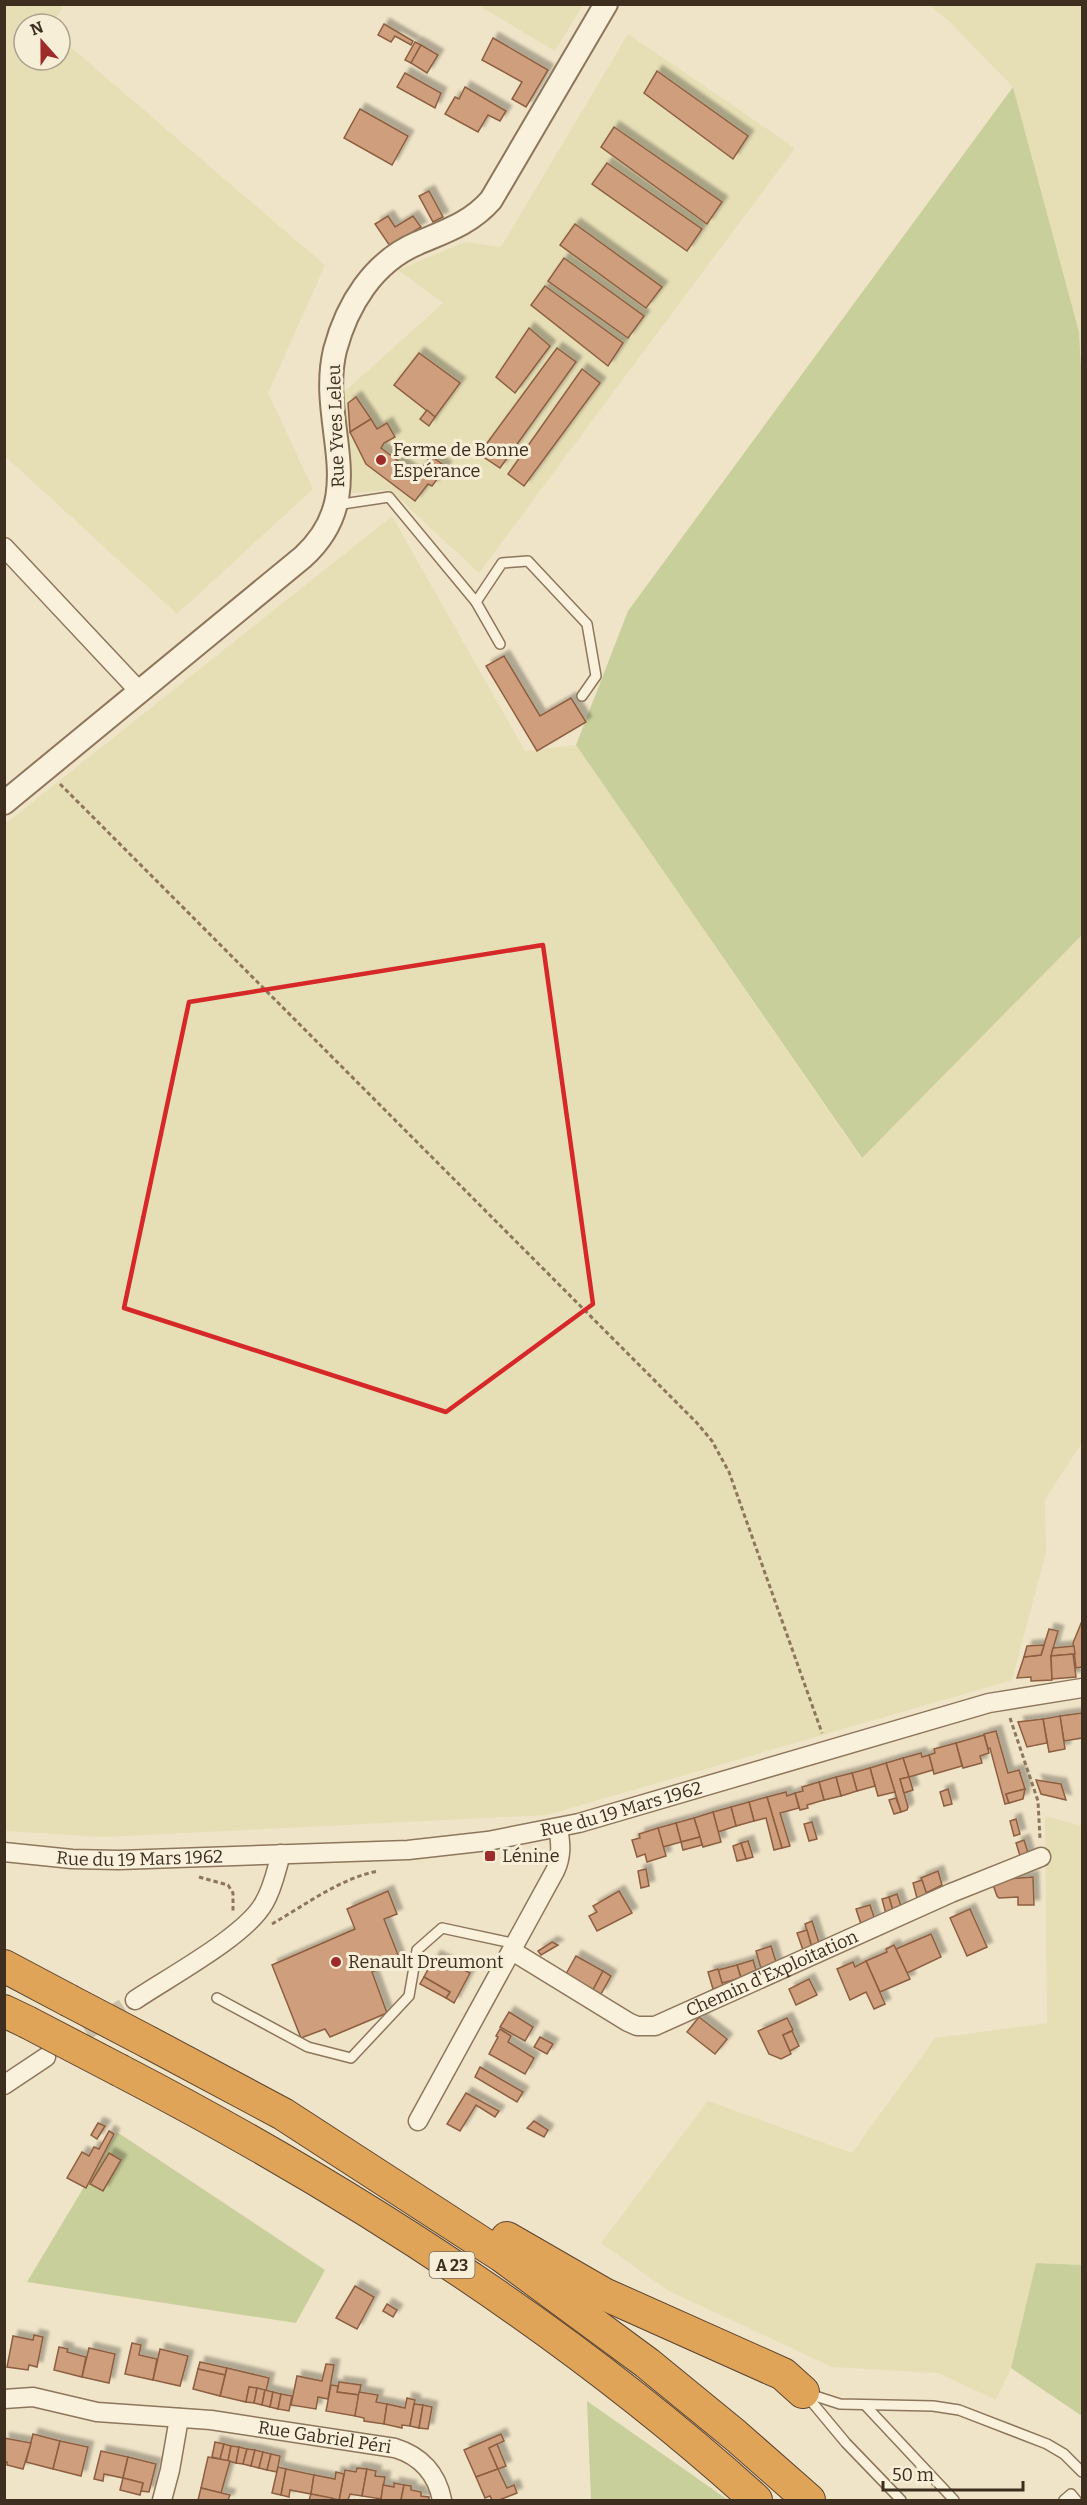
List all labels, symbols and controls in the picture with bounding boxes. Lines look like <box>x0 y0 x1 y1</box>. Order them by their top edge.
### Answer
north arrow <box>12 12 72 72</box>
text: N <box>28 17 46 40</box>
street label: Rue Yves Leleu <box>323 364 349 488</box>
place label: Ferme de Bonne Espérance <box>393 439 529 482</box>
marker: Ferme de Bonne Espérance <box>374 453 388 467</box>
street label: Rue du 19 Mars 1962 <box>538 1777 705 1841</box>
street label: Rue du 19 Mars 1962 <box>55 1845 223 1871</box>
place label: Lénine <box>502 1845 560 1867</box>
marker: Lénine <box>483 1849 497 1863</box>
street label: Chemin d'Exploitation <box>682 1925 862 2022</box>
place label: Renault Dreumont <box>348 1951 504 1973</box>
marker: Renault Dreumont <box>329 1955 343 1969</box>
road number: A 23 <box>430 2252 474 2278</box>
street label: Rue Gabriel Péri <box>256 2416 393 2458</box>
scale bar <box>883 2454 1022 2492</box>
text: 50 m <box>892 2464 934 2486</box>

